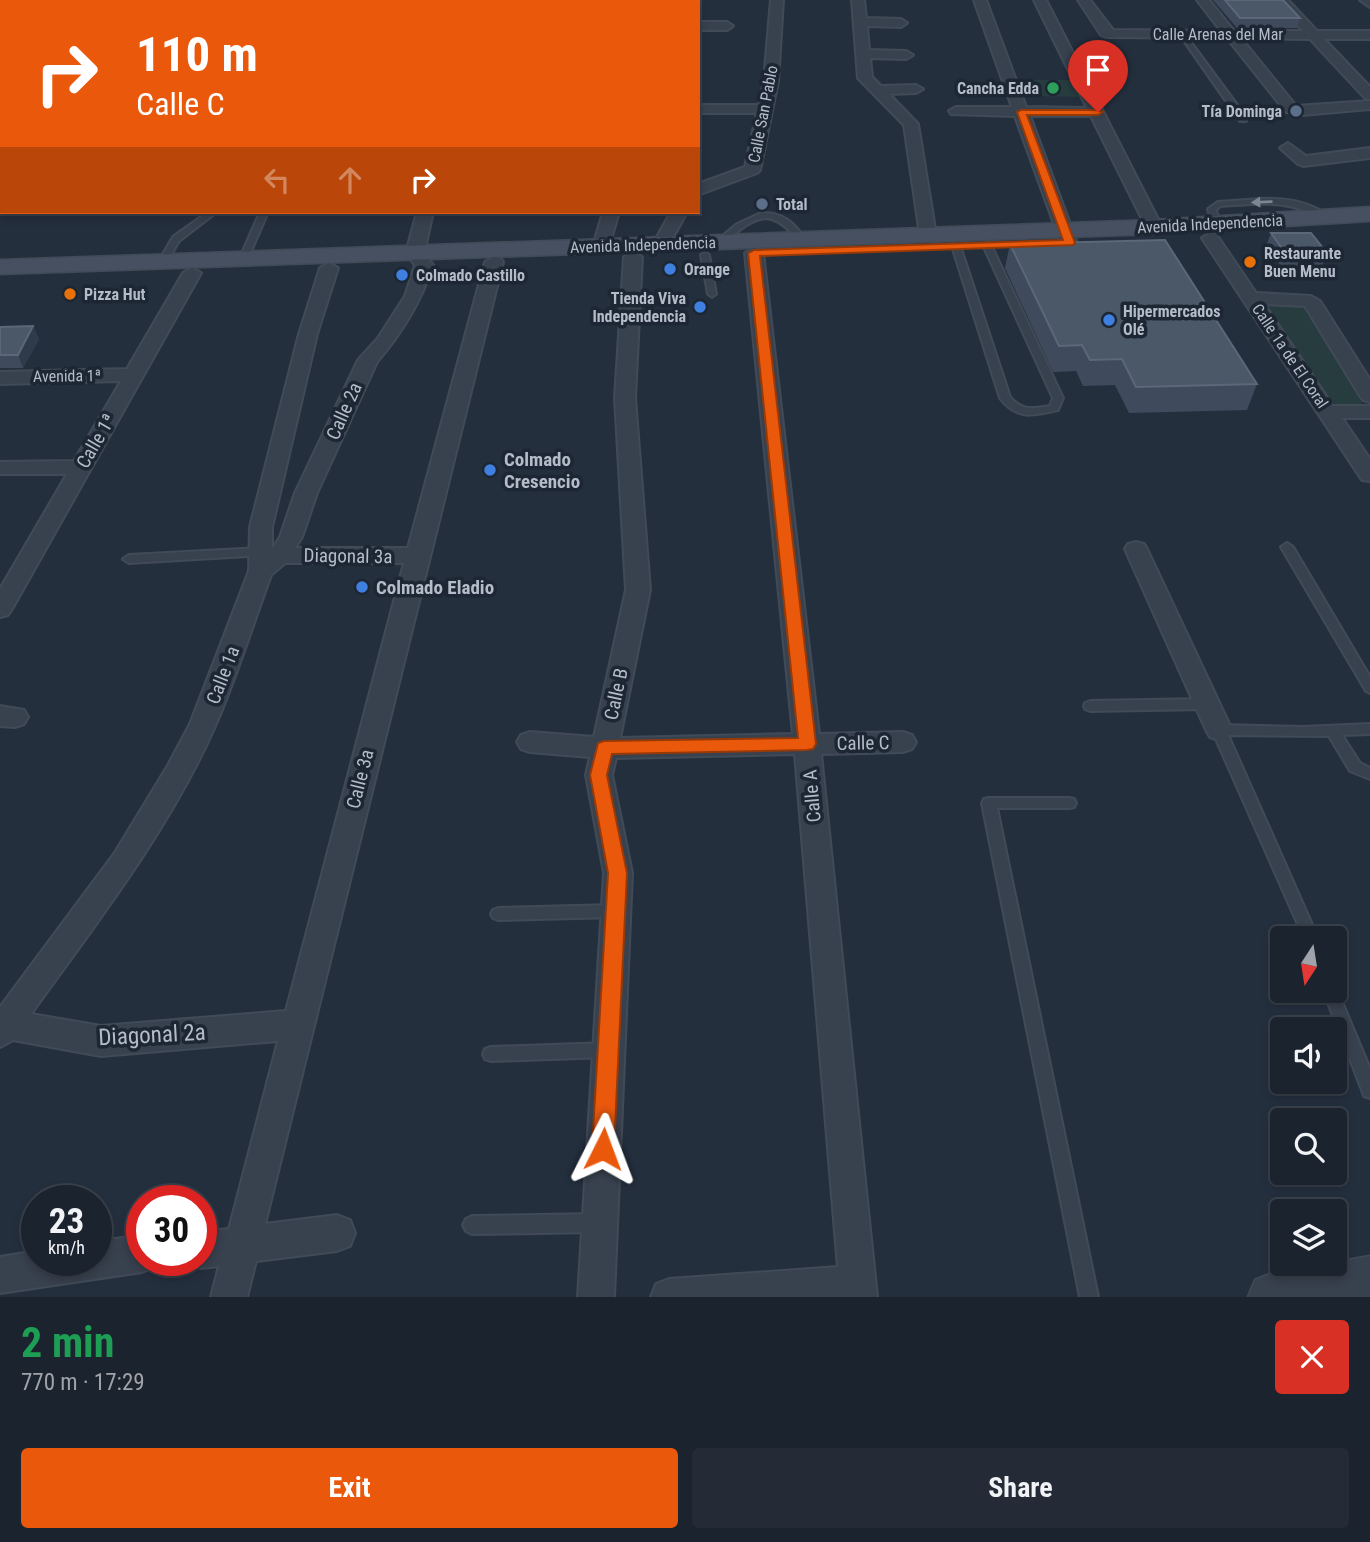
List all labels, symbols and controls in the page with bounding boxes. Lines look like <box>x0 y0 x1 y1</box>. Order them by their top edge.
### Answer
street label: Calle Arenas del Mar <box>1153 25 1283 44</box>
text: 110 m <box>136 26 258 83</box>
icon: right <box>21 28 112 119</box>
pin <box>1068 40 1128 112</box>
icon: arrive <box>1079 51 1117 89</box>
street label: Calle San Pablo <box>744 64 782 164</box>
place label: Cancha Edda <box>957 79 1039 98</box>
marker: Cancha Edda <box>1045 80 1061 96</box>
text: Calle C <box>136 85 225 123</box>
place label: Tía Dominga <box>1202 102 1282 121</box>
marker: Tía Dominga <box>1288 103 1304 119</box>
icon: left <box>258 161 296 199</box>
icon: ahead <box>331 161 369 199</box>
icon: right <box>404 161 442 199</box>
place label: Total <box>776 195 808 214</box>
marker: Total <box>754 196 770 212</box>
one-way arrow <box>1251 197 1273 208</box>
street label: Avenida Independencia <box>1137 211 1283 237</box>
street label: Avenida Independencia <box>570 233 716 257</box>
place label: Restaurante Buen Menu <box>1264 244 1341 281</box>
marker: Restaurante Buen Menu <box>1242 254 1258 270</box>
place label: Orange <box>684 260 730 279</box>
marker: Orange <box>662 261 678 277</box>
place label: Colmado Castillo <box>416 266 525 285</box>
marker: Colmado Castillo <box>394 267 410 283</box>
place label: Pizza Hut <box>84 285 146 304</box>
marker: Pizza Hut <box>62 286 78 302</box>
place label: Tienda Viva Independencia <box>592 289 686 326</box>
marker: Tienda Viva Independencia <box>692 299 708 315</box>
street label: Calle 1a de El Coral <box>1248 300 1332 412</box>
place label: Hipermercados Olé <box>1123 302 1220 339</box>
marker: Hipermercados Olé <box>1101 312 1117 328</box>
street label: Avenida 1ª <box>33 366 101 386</box>
street label: Calle 2a <box>321 379 367 443</box>
street label: Calle 1ª <box>71 410 121 472</box>
place label: Colmado Cresencio <box>504 448 580 493</box>
marker: Colmado Cresencio <box>482 462 498 478</box>
street label: Diagonal 3a <box>303 544 393 568</box>
place label: Colmado Eladio <box>376 576 494 599</box>
marker: Colmado Eladio <box>354 579 370 595</box>
street label: Calle 1a <box>201 643 245 707</box>
street label: Calle B <box>599 666 633 722</box>
street label: Calle C <box>836 731 890 755</box>
street label: Calle 3a <box>342 747 378 811</box>
street label: Calle A <box>798 769 826 823</box>
north arrow <box>1270 926 1348 1003</box>
map controls <box>1270 926 1347 1276</box>
button: sound <box>1270 1017 1347 1094</box>
street label: Diagonal 2a <box>98 1019 206 1051</box>
button: search <box>1270 1108 1347 1185</box>
position arrow <box>566 1112 640 1186</box>
speed limit sign: 30 <box>126 1185 217 1276</box>
button: layers <box>1270 1199 1347 1276</box>
text: 23 <box>49 1201 84 1242</box>
text: km/h <box>48 1237 85 1258</box>
text: 2 min <box>21 1318 114 1367</box>
button: close <box>1275 1320 1349 1394</box>
text: 770 m · 17:29 <box>21 1369 145 1396</box>
button: Exit <box>21 1448 678 1528</box>
button: Share <box>692 1448 1349 1528</box>

